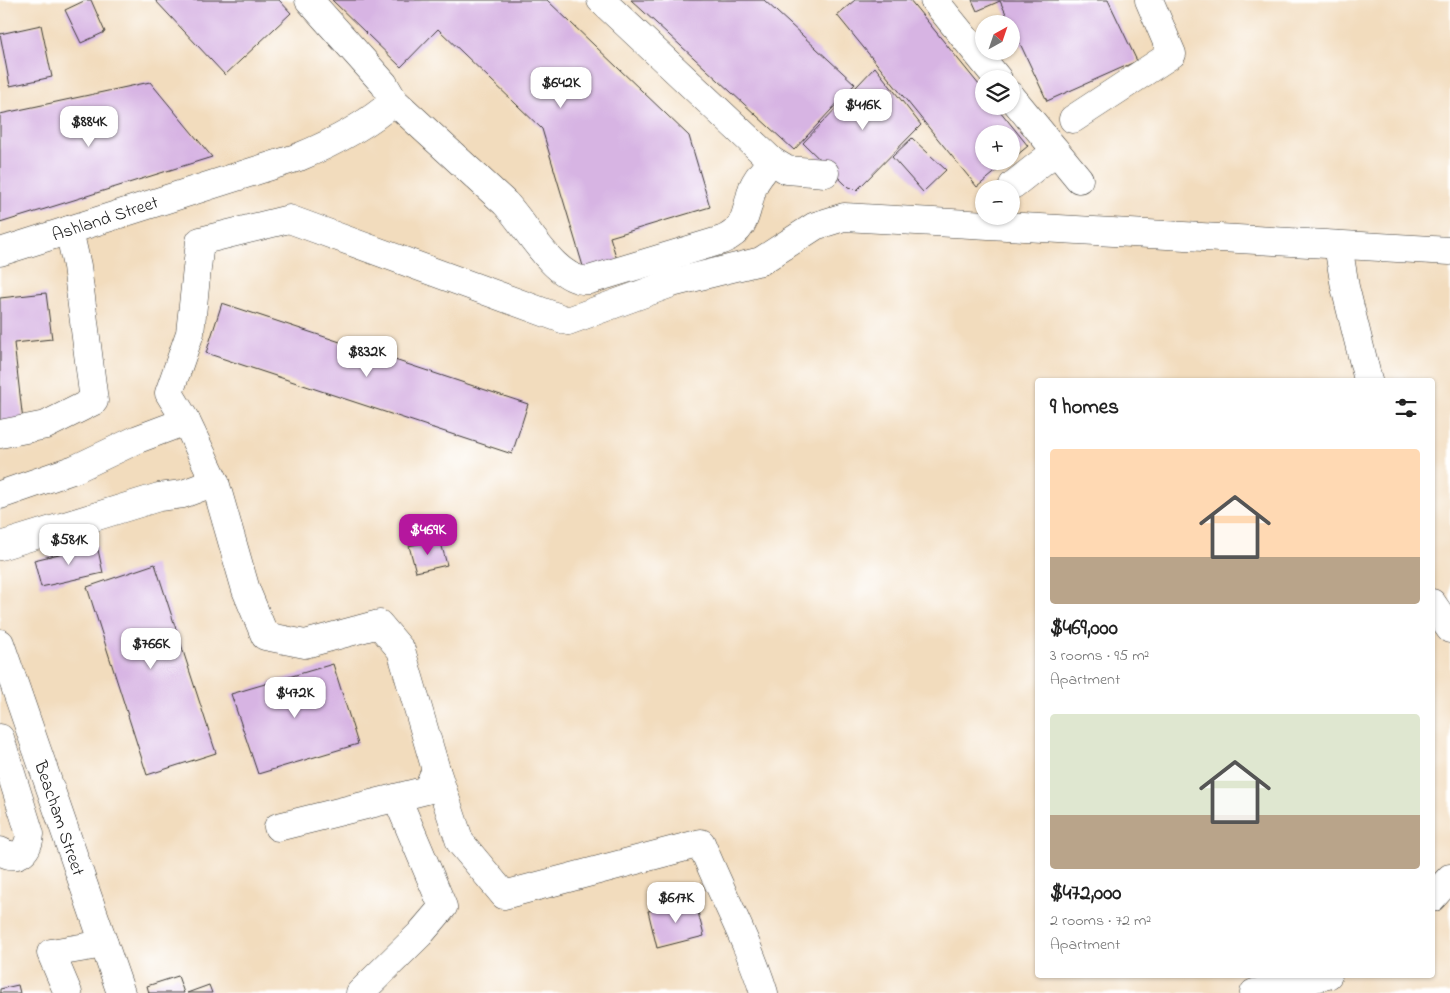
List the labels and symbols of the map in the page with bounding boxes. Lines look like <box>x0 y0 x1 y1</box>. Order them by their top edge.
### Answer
north arrow <box>975 15 1020 60</box>
pin: $642K <box>526 66 596 109</box>
pin: $416K <box>828 88 898 131</box>
pin: $884K <box>54 106 124 148</box>
street label: Ashland Street <box>49 190 162 249</box>
pin: $832K <box>332 336 402 378</box>
pin: $469K <box>393 514 463 556</box>
pin: $581K <box>34 524 104 566</box>
pin: $766K <box>116 628 186 670</box>
pin: $472K <box>260 676 330 719</box>
street label: Beacham Street <box>26 757 90 880</box>
pin: $617K <box>641 882 711 924</box>

